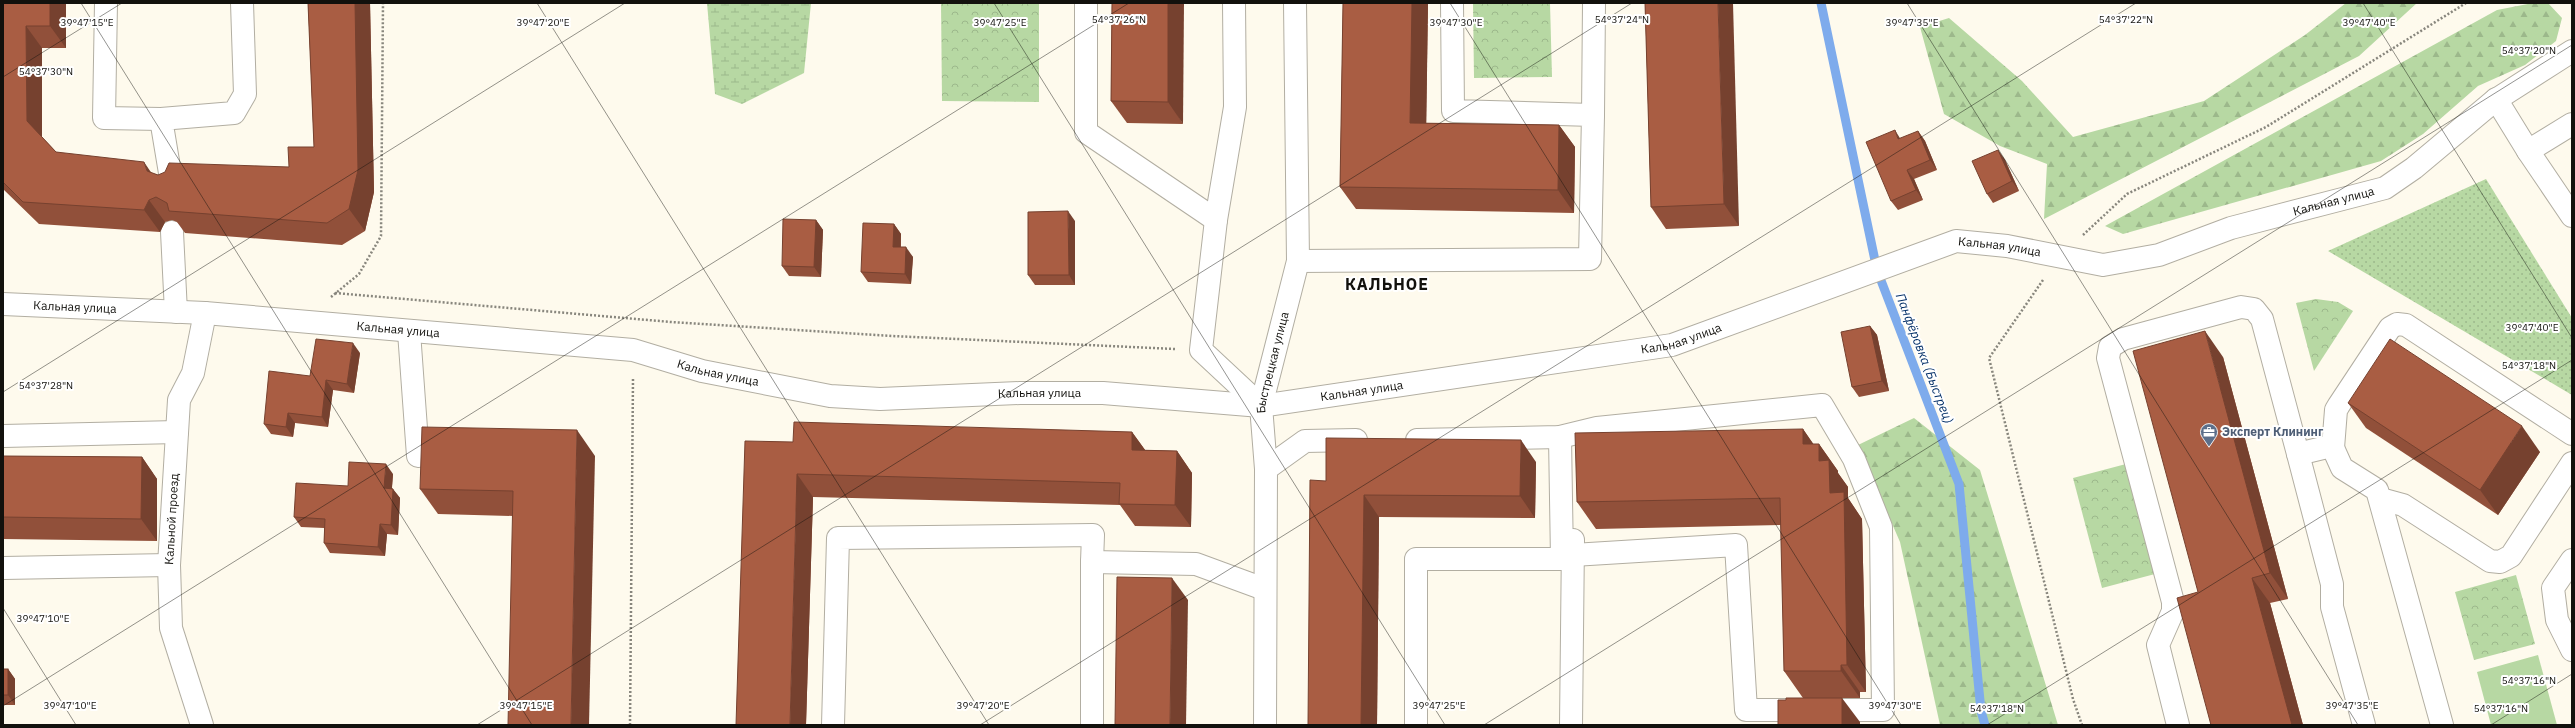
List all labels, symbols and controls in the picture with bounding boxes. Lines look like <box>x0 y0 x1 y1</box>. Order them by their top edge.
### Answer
text: 54°37'26"N <box>1092 13 1146 26</box>
text: 54°37'24"N <box>1595 13 1649 26</box>
text: 54°37'22"N <box>2099 13 2153 26</box>
text: 39°47'15"E <box>60 16 114 29</box>
text: 39°47'20"E <box>516 16 570 29</box>
text: 39°47'25"E <box>973 16 1027 29</box>
text: 39°47'30"E <box>1429 16 1483 29</box>
text: 39°47'35"E <box>1885 16 1939 29</box>
text: 39°47'40"E <box>2342 16 2396 29</box>
text: 54°37'20"N <box>2502 44 2556 57</box>
text: 54°37'30"N <box>19 65 73 78</box>
street label: Кальная улица <box>2291 183 2376 219</box>
street label: Кальная улица <box>1958 233 2043 260</box>
district label: КАЛЬНОЕ <box>1345 274 1429 294</box>
water label: Панфёровка (Быстрец) <box>1892 290 1957 426</box>
street label: Кальная улица <box>33 297 118 316</box>
street label: Быстрецкая улица <box>1253 310 1292 414</box>
street label: Кальная улица <box>356 318 441 340</box>
street label: Кальная улица <box>1640 319 1724 357</box>
text: 39°47'40"E <box>2505 321 2559 334</box>
street label: Кальная улица <box>675 356 761 389</box>
text: 54°37'18"N <box>2502 359 2556 372</box>
street label: Кальная улица <box>1319 377 1405 404</box>
text: 54°37'28"N <box>19 379 73 392</box>
street label: Кальная улица <box>997 385 1082 401</box>
office icon: Эксперт Клининг <box>2199 422 2219 447</box>
place label: Эксперт Клининг <box>2222 424 2324 439</box>
street label: Кальной проезд <box>161 473 182 565</box>
text: 39°47'10"E <box>16 612 70 625</box>
text: 54°37'16"N <box>2502 674 2556 687</box>
text: 39°47'10"E <box>43 699 97 712</box>
text: 39°47'15"E <box>499 699 553 712</box>
text: 39°47'20"E <box>956 699 1010 712</box>
text: 39°47'25"E <box>1412 699 1466 712</box>
text: 39°47'30"E <box>1868 699 1922 712</box>
text: 39°47'35"E <box>2325 699 2379 712</box>
text: 54°37'18"N <box>1970 702 2024 715</box>
text: 54°37'16"N <box>2474 702 2528 715</box>

